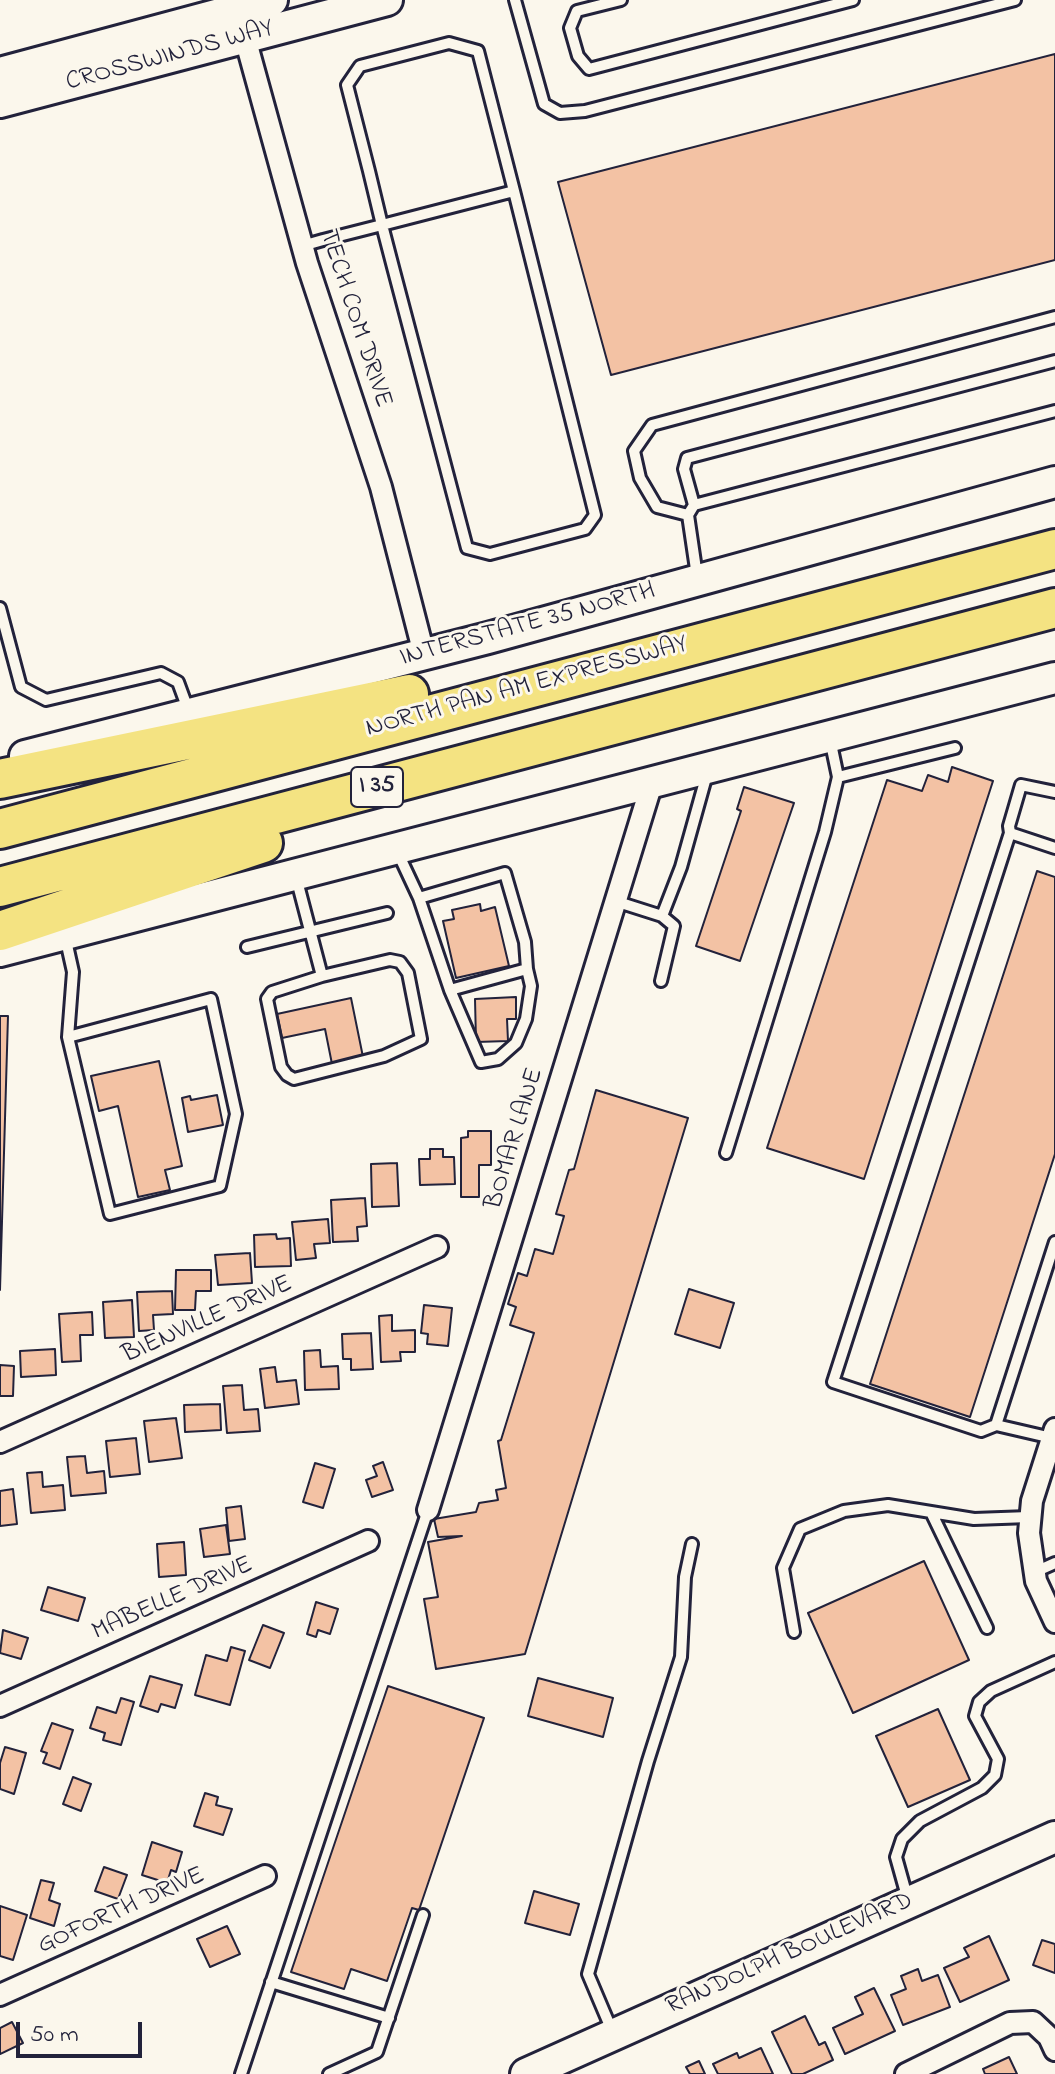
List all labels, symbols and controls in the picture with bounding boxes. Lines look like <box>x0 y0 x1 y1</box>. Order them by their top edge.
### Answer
street label: CROSSWINDS WAY <box>63 14 277 100</box>
street label: TECH COM DRIVE <box>311 226 397 412</box>
street label: INTERSTATE 35 NORTH <box>397 577 659 675</box>
street label: NORTH PAN AM EXPRESSWAY <box>363 630 691 746</box>
road number: I 35 <box>351 767 403 807</box>
street label: BOMAR LANE <box>480 1065 552 1213</box>
street label: BIENVILLE DRIVE <box>118 1270 298 1372</box>
street label: MABELLE DRIVE <box>88 1551 258 1649</box>
street label: GOFORTH DRIVE <box>34 1861 210 1963</box>
street label: RANDOLPH BOULEVARD <box>662 1886 918 2024</box>
scale bar <box>20 2006 146 2056</box>
text: 50 m <box>30 2018 79 2053</box>

